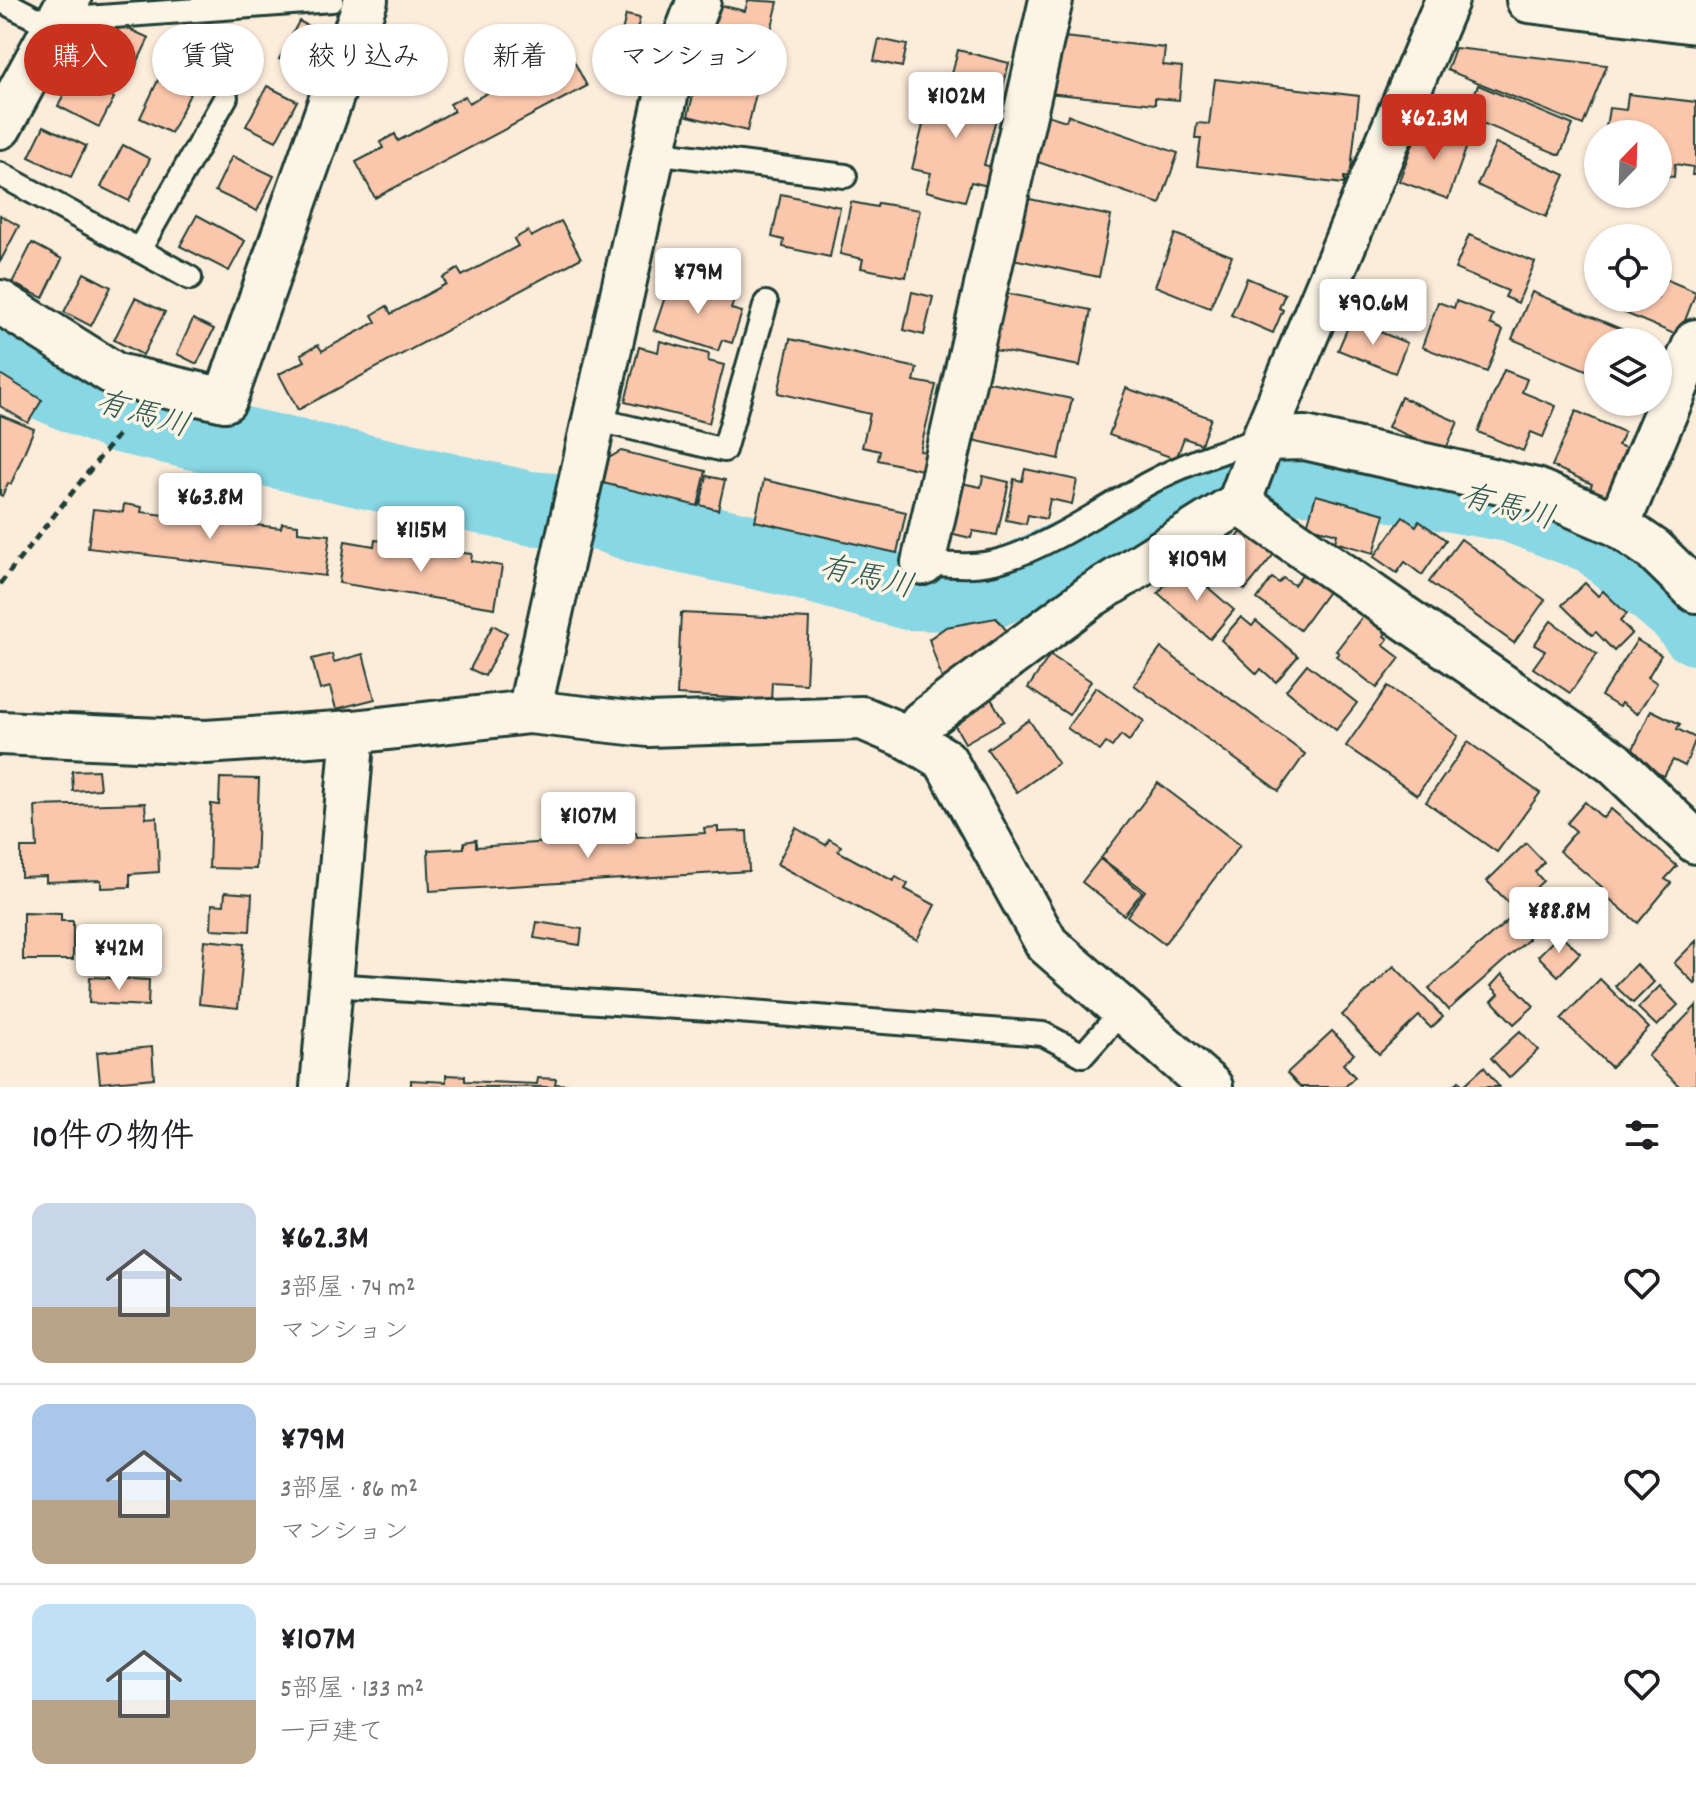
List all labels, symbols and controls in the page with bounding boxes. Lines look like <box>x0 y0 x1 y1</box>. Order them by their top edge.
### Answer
chip: 購入 <box>24 24 136 96</box>
chip: 賃貸 <box>152 24 264 96</box>
chip: 絞り込み <box>280 24 448 96</box>
chip: 新着 <box>464 24 576 96</box>
chip: マンション <box>592 24 787 96</box>
pin: ¥102M <box>900 72 1012 140</box>
text: ¥102M <box>926 79 986 116</box>
pin: ¥62.3M <box>1369 94 1499 162</box>
text: ¥62.3M <box>1400 101 1468 138</box>
north arrow <box>1584 120 1672 208</box>
map controls <box>1584 120 1672 416</box>
button: locate <box>1584 224 1672 312</box>
pin: ¥79M <box>651 248 745 316</box>
text: ¥79M <box>673 255 723 292</box>
pin: ¥90.6M <box>1308 279 1438 347</box>
text: ¥90.6M <box>1338 286 1408 323</box>
button: layers <box>1584 328 1672 416</box>
water label: 有馬川 <box>90 382 194 452</box>
pin: ¥63.8M <box>145 473 275 541</box>
water label: 有馬川 <box>1455 475 1559 545</box>
text: ¥63.8M <box>177 480 243 517</box>
pin: ¥115M <box>365 506 477 574</box>
text: ¥115M <box>395 513 447 550</box>
pin: ¥109M <box>1141 535 1253 603</box>
text: ¥109M <box>1167 542 1227 579</box>
water label: 有馬川 <box>814 547 918 613</box>
pin: ¥107M <box>532 792 644 860</box>
text: ¥107M <box>559 799 617 836</box>
pin: ¥88.8M <box>1494 887 1624 955</box>
text: ¥88.8M <box>1527 894 1591 931</box>
pin: ¥42M <box>72 924 166 992</box>
text: ¥42M <box>94 931 144 968</box>
icon: filters <box>1620 1113 1664 1157</box>
text: 10件の物件 <box>32 1115 194 1164</box>
text: ¥62.3M <box>280 1216 369 1265</box>
icon: home <box>96 1235 192 1331</box>
icon: heart <box>1620 1261 1664 1305</box>
text: 3部屋 · 74 m² <box>280 1271 415 1308</box>
text: マンション <box>280 1314 409 1351</box>
text: ¥79M <box>280 1417 345 1466</box>
icon: home <box>96 1436 192 1532</box>
icon: heart <box>1620 1462 1664 1506</box>
text: 3部屋 · 86 m² <box>280 1472 418 1509</box>
text: マンション <box>280 1515 409 1552</box>
text: ¥107M <box>280 1617 355 1666</box>
icon: home <box>96 1636 192 1732</box>
icon: heart <box>1620 1662 1664 1706</box>
text: 5部屋 · 133 m² <box>280 1672 424 1709</box>
text: 一戸建て <box>280 1715 384 1752</box>

